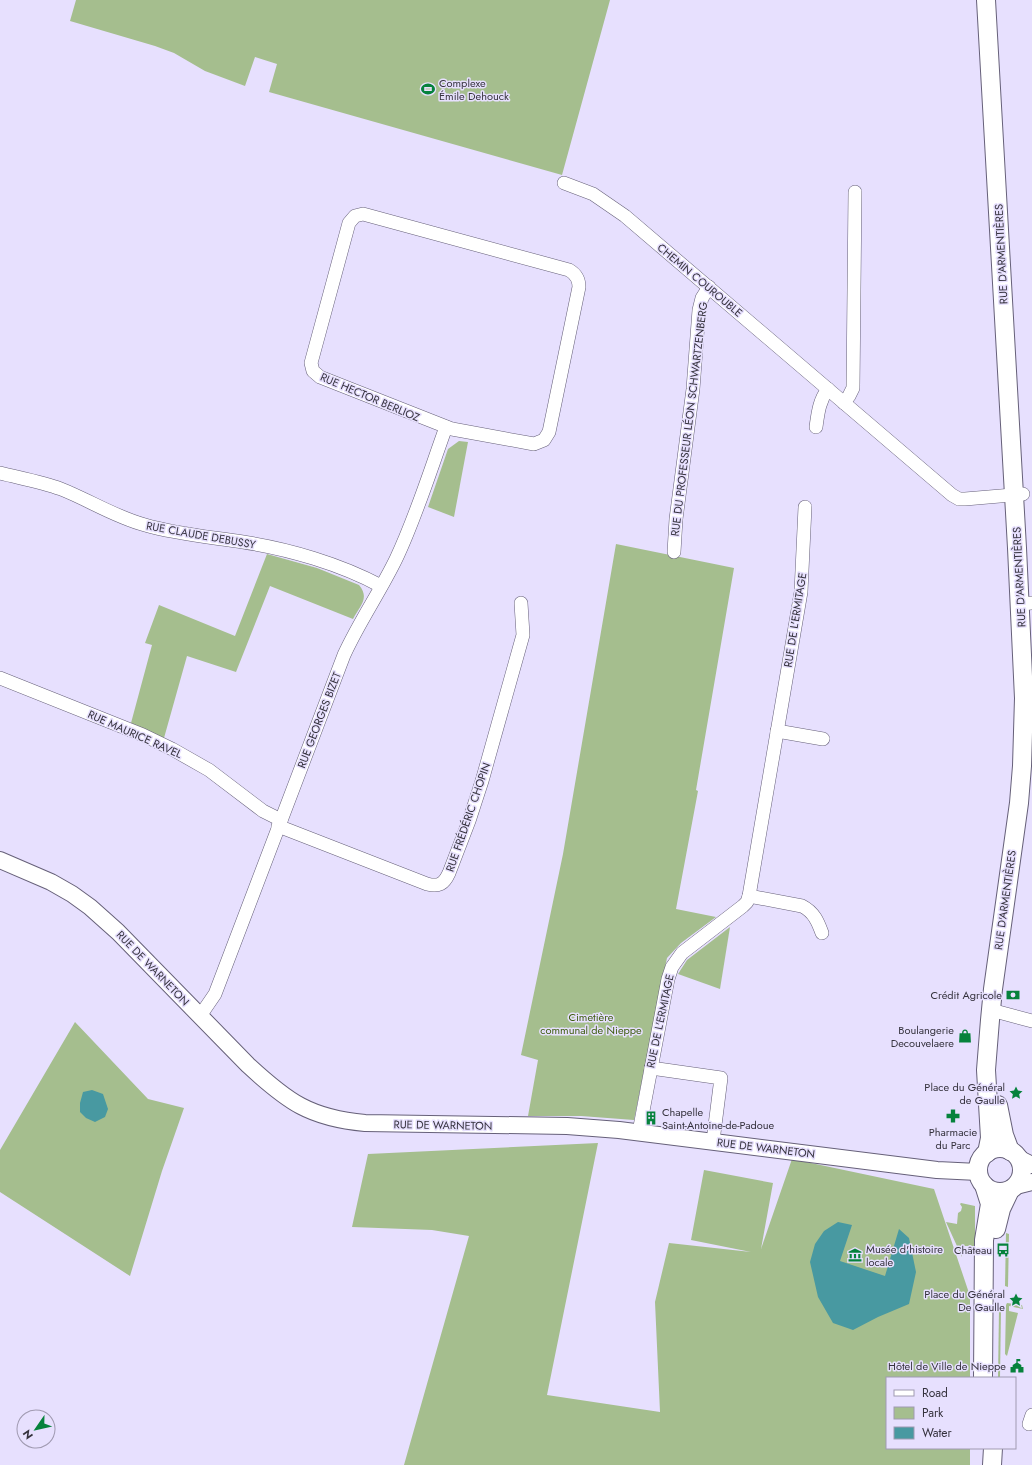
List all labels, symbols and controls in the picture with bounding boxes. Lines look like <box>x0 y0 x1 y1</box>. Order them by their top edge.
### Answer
place label: Complexe Émile Dehouck <box>439 75 509 104</box>
sports icon: Complexe Émile Dehouck <box>420 81 436 97</box>
street label: RUE D'ARMENTIÈRES <box>990 203 1012 305</box>
street label: CHEMIN COUROUBLE <box>654 240 746 320</box>
street label: RUE DU PROFESSEUR LÉON SCHWARTZENBERG <box>667 300 711 537</box>
street label: RUE HECTOR BERLIOZ <box>318 369 422 425</box>
street label: RUE CLAUDE DEBUSSY <box>145 517 258 553</box>
street label: RUE D'ARMENTIÈRES <box>1008 526 1030 628</box>
street label: RUE DE L'ERMITAGE <box>780 572 810 668</box>
street label: RUE GEORGES BIZET <box>293 670 345 770</box>
street label: RUE MAURICE RAVEL <box>85 706 185 762</box>
street label: RUE FRÉDÉRIC CHOPIN <box>442 760 494 874</box>
street label: RUE D'ARMENTIÈRES <box>990 849 1020 951</box>
street label: RUE DE WARNETON <box>113 927 193 1009</box>
street label: RUE DE L'ERMITAGE <box>642 973 678 1069</box>
place label: Crédit Agricole <box>931 987 1002 1003</box>
bank icon: Crédit Agricole <box>1005 987 1021 1003</box>
park label: Cimetière communal de Nieppe <box>540 1009 642 1038</box>
place label: Boulangerie Decouvelaere <box>891 1022 954 1051</box>
shop icon: Boulangerie Decouvelaere <box>957 1028 973 1044</box>
place label: Place du Général de Gaulle <box>924 1079 1005 1108</box>
place icon: Place du Général de Gaulle <box>1008 1085 1024 1101</box>
place label: Chapelle Saint-Antoine-de-Padoue <box>662 1104 774 1133</box>
pharmacy icon: Pharmacie du Parc <box>945 1108 961 1124</box>
building icon: Chapelle Saint-Antoine-de-Padoue <box>643 1110 659 1126</box>
street label: RUE DE WARNETON <box>393 1116 493 1134</box>
place label: Pharmacie du Parc <box>929 1124 978 1153</box>
street label: RUE DE WARNETON <box>716 1134 816 1162</box>
place label: Musée d'histoire locale <box>866 1241 943 1270</box>
place label: Château <box>954 1242 992 1258</box>
bus stop icon: Château <box>995 1242 1011 1258</box>
museum icon: Musée d'histoire locale <box>847 1247 863 1263</box>
place label: Place du Général De Gaulle <box>924 1286 1005 1315</box>
place icon: Place du Général De Gaulle <box>1008 1292 1024 1308</box>
place label: Hôtel de Ville de Nieppe <box>888 1358 1006 1374</box>
public building icon: Hôtel de Ville de Nieppe <box>1009 1358 1025 1374</box>
legend <box>886 1377 1016 1449</box>
text: Road <box>922 1384 948 1402</box>
text: Park <box>922 1404 944 1422</box>
north arrow <box>16 1409 56 1449</box>
text: Water <box>922 1424 953 1442</box>
text: N <box>19 1426 37 1443</box>

